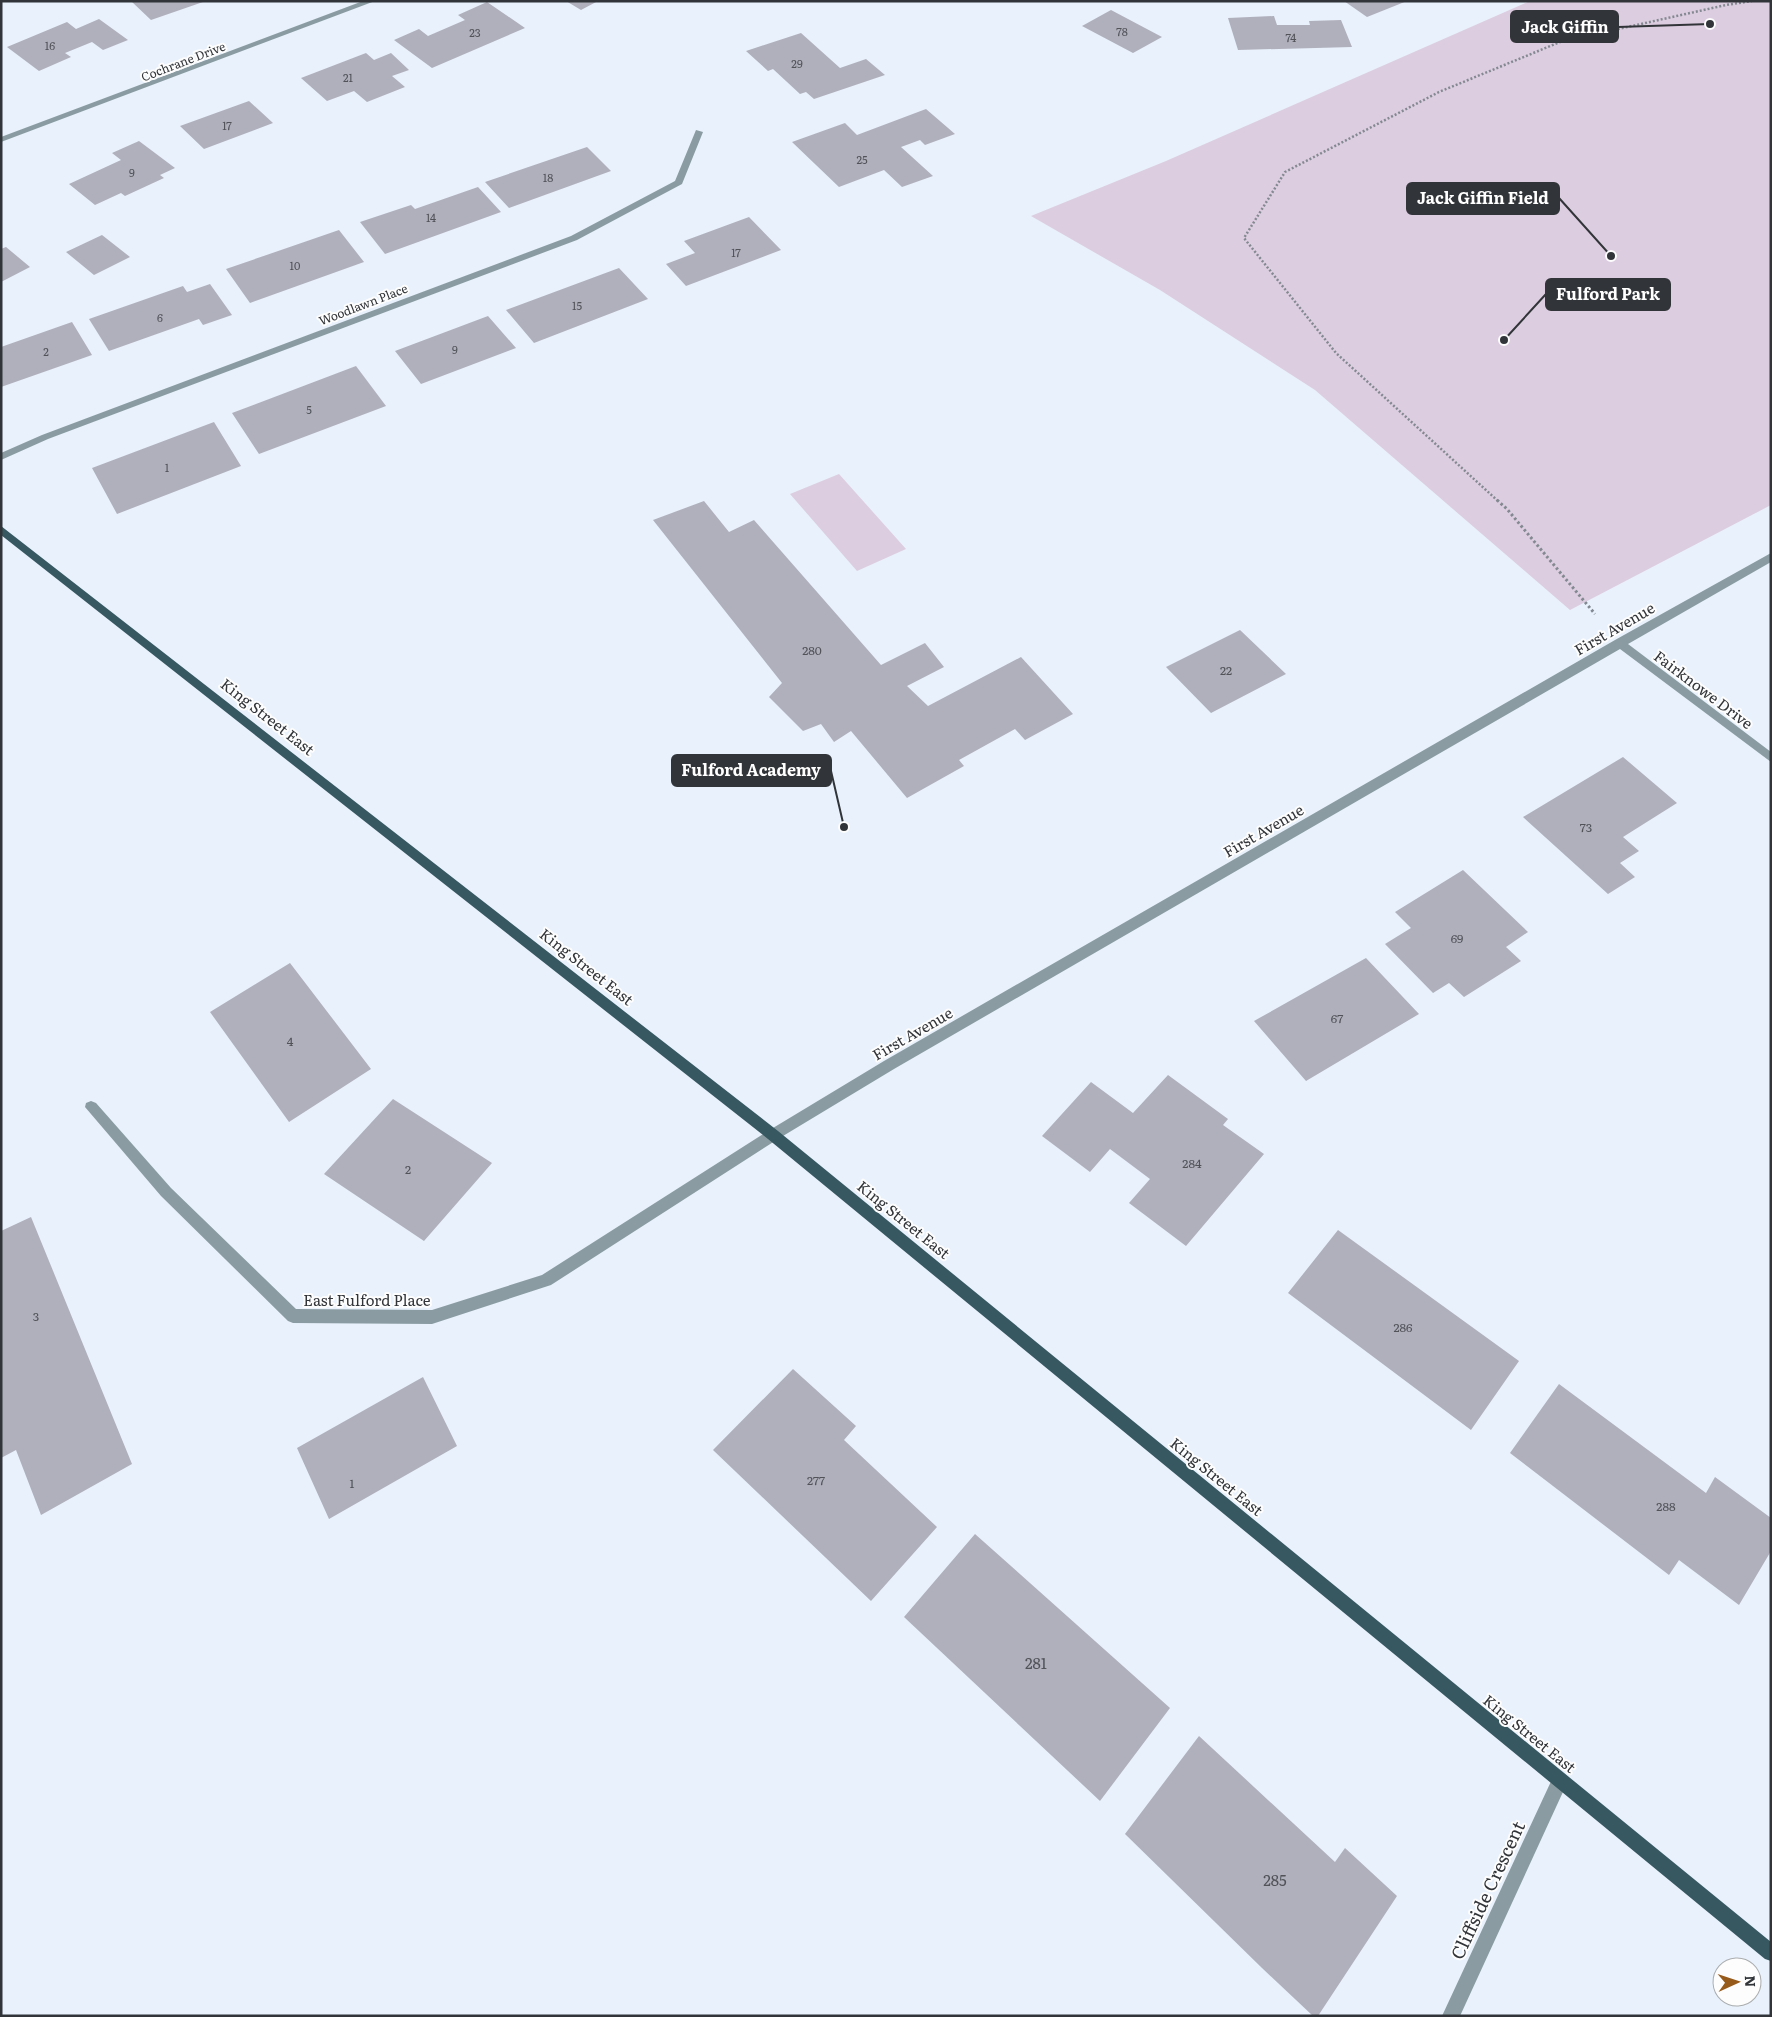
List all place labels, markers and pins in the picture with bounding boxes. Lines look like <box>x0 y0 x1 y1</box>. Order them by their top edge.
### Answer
callout: Jack Giffin <box>1511 11 1618 42</box>
callout: Jack Giffin Field <box>1407 183 1559 214</box>
callout: Fulford Park <box>1546 279 1670 310</box>
callout: Fulford Academy <box>672 755 831 786</box>

